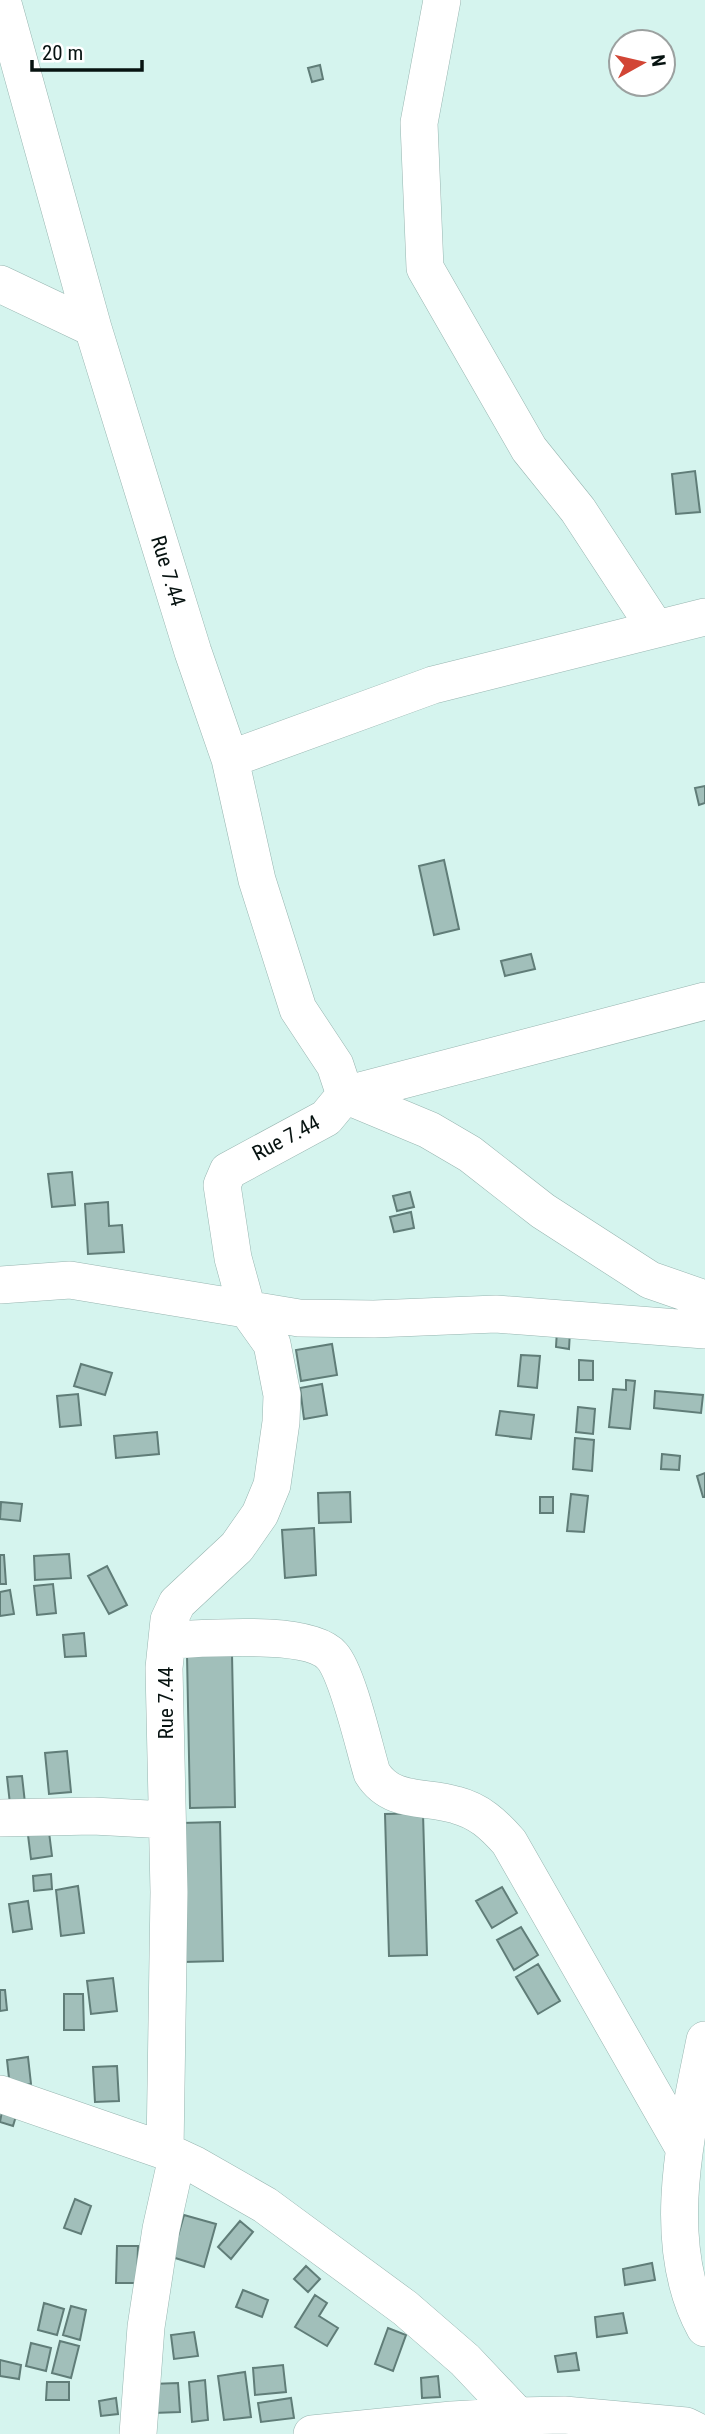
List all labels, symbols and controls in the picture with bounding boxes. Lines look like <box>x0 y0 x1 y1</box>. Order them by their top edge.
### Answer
scale bar <box>32 28 142 72</box>
north arrow <box>607 28 677 98</box>
text: 20 m <box>42 41 83 65</box>
text: N <box>646 53 671 68</box>
street label: Rue 7.44 <box>146 533 190 609</box>
street label: Rue 7.44 <box>248 1110 324 1166</box>
street label: Rue 7.44 <box>154 1667 178 1739</box>

